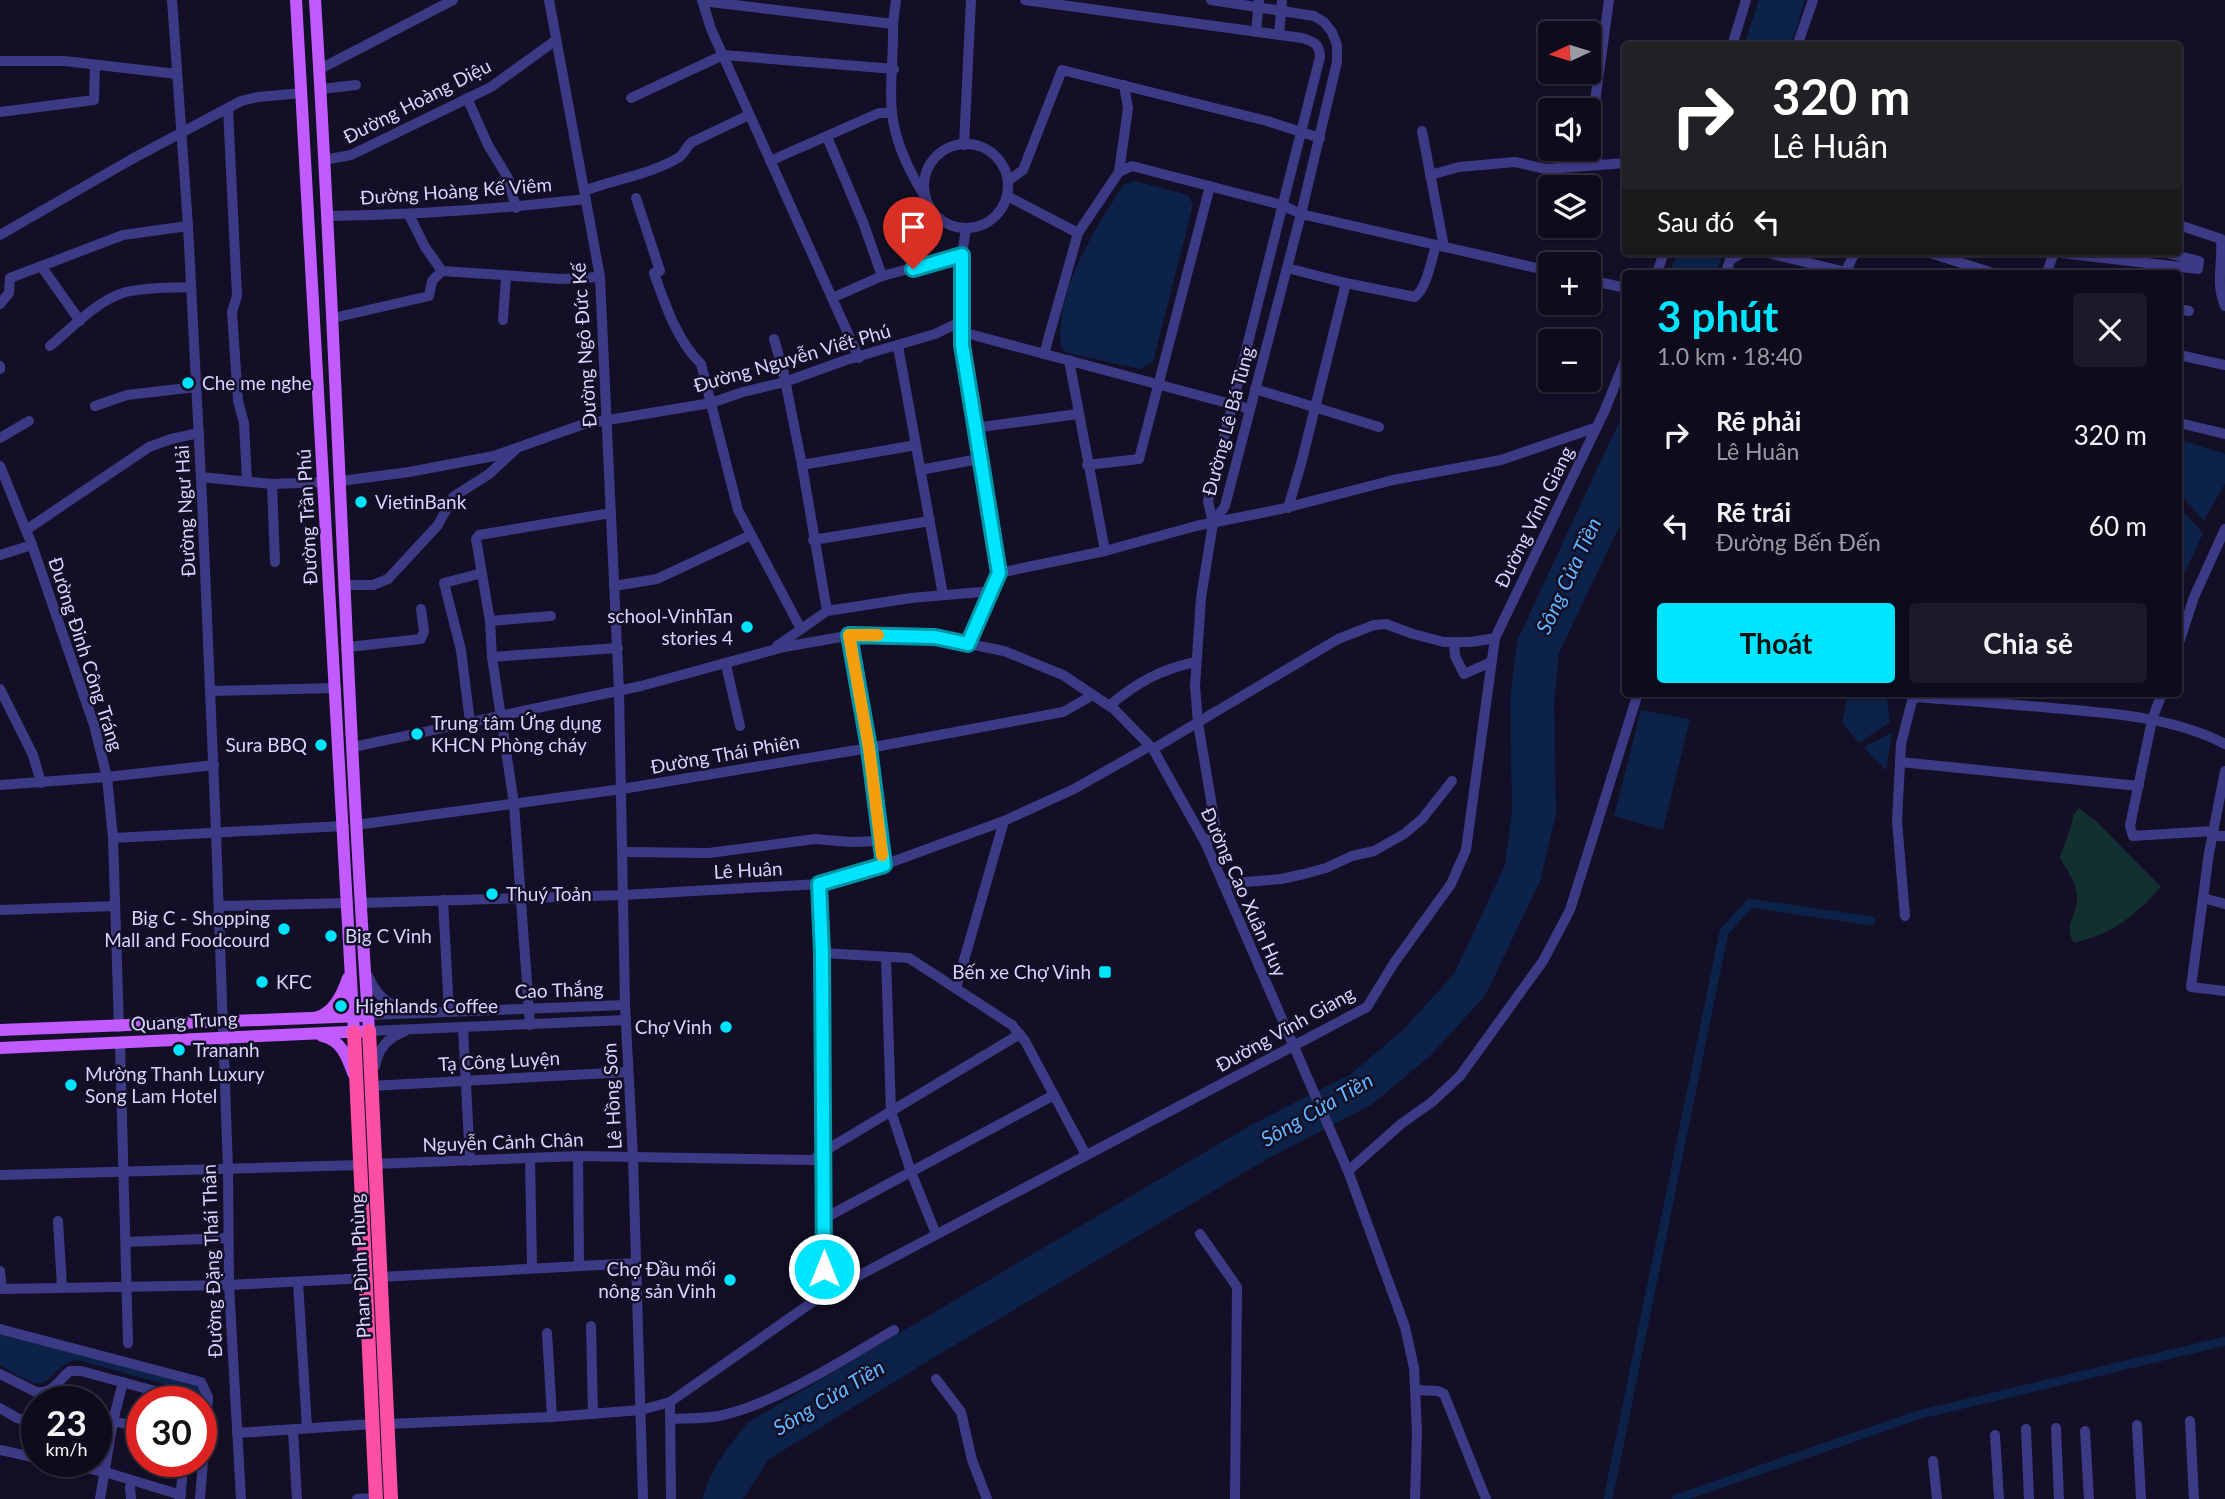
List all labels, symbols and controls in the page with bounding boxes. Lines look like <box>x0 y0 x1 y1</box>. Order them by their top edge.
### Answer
north arrow <box>1538 21 1601 84</box>
map controls <box>1538 21 1601 392</box>
street label: Đường Hoàng Diệu <box>339 53 494 148</box>
text: 320 m <box>1772 67 1910 125</box>
icon: right <box>1657 70 1748 161</box>
button: sound <box>1538 98 1601 161</box>
text: Lê Huân <box>1772 126 1888 165</box>
street label: Đường Hoàng Kế Viêm <box>359 172 553 209</box>
button: layers <box>1538 175 1601 238</box>
pin <box>883 197 943 269</box>
icon: left <box>1748 203 1786 241</box>
text: Sau đó <box>1657 206 1734 238</box>
icon: arrive <box>894 208 932 246</box>
button: + <box>1538 252 1601 315</box>
street label: Đường Ngô Đức Kế <box>566 260 601 428</box>
text: 3 phút <box>1657 291 1778 341</box>
button: close <box>2073 293 2147 367</box>
street label: Đường Nguyễn Viết Phú <box>691 318 893 397</box>
button: − <box>1538 329 1601 392</box>
text: 1.0 km · 18:40 <box>1657 342 1802 370</box>
street label: Đường Lê Bá Tùng <box>1197 344 1259 498</box>
place label: Che me nghe <box>202 371 312 394</box>
marker: Che me nghe <box>180 375 196 391</box>
text: Rẽ phải <box>1716 405 1801 437</box>
icon: right <box>1657 416 1695 454</box>
text: 320 m <box>2074 419 2147 451</box>
text: Lê Huân <box>1716 437 1799 465</box>
street label: Đường Vĩnh Giang <box>1489 442 1578 591</box>
street label: Đường Ngư Hải <box>170 445 199 578</box>
street label: Đường Trần Phú <box>291 448 322 586</box>
place label: VietinBank <box>375 490 467 513</box>
marker: VietinBank <box>353 494 369 510</box>
text: Rẽ trái <box>1716 496 1791 528</box>
icon: left <box>1657 507 1695 545</box>
text: 60 m <box>2089 510 2147 542</box>
water label: Sông Cửa Tiền <box>1530 513 1605 638</box>
text: Đường Bến Đến <box>1716 528 1881 556</box>
street label: Đường Đinh Công Tráng <box>44 554 129 754</box>
button: Thoát <box>1657 603 1895 683</box>
button: Chia sẻ <box>1909 603 2147 683</box>
place label: school-VinhTan stories 4 <box>607 604 733 649</box>
marker: school-VinhTan stories 4 <box>739 619 755 635</box>
place label: Trung tâm Ứng dụng KHCN Phòng cháy <box>431 711 602 756</box>
marker: Trung tâm Ứng dụng KHCN Phòng cháy <box>409 726 425 742</box>
street label: Đường Thái Phiên <box>649 729 801 778</box>
place label: Sura BBQ <box>225 733 307 756</box>
marker: Sura BBQ <box>313 737 329 753</box>
street label: Đường Cao Xuân Huy <box>1197 803 1292 980</box>
street label: Lê Huân <box>713 856 783 883</box>
place label: Thuý Toản <box>506 882 592 905</box>
marker: Thuý Toản <box>484 886 500 902</box>
place label: Big C - Shopping Mall and Foodcourd <box>104 906 270 951</box>
marker: Big C - Shopping Mall and Foodcourd <box>276 921 292 937</box>
place label: Big C Vinh <box>345 924 432 947</box>
marker: Big C Vinh <box>323 928 339 944</box>
place label: Bến xe Chợ Vinh <box>952 960 1091 983</box>
marker: Bến xe Chợ Vinh <box>1097 964 1113 980</box>
place label: KFC <box>276 970 312 993</box>
marker: KFC <box>254 974 270 990</box>
street label: Cao Thắng <box>514 976 604 1003</box>
street label: Đường Vĩnh Giang <box>1212 981 1358 1076</box>
place label: Highlands Coffee <box>355 994 498 1017</box>
marker: Highlands Coffee <box>333 998 349 1014</box>
street label: Quang Trung <box>130 1006 238 1035</box>
place label: Chợ Vinh <box>635 1015 712 1038</box>
marker: Chợ Vinh <box>718 1019 734 1035</box>
place label: Trananh <box>193 1038 260 1061</box>
marker: Trananh <box>171 1042 187 1058</box>
street label: Lê Hồng Sơn <box>597 1042 626 1150</box>
street label: Tạ Công Luyện <box>437 1046 560 1075</box>
place label: Mường Thanh Luxury Song Lam Hotel <box>85 1062 265 1107</box>
water label: Sông Cửa Tiền <box>1256 1067 1377 1151</box>
marker: Mường Thanh Luxury Song Lam Hotel <box>63 1077 79 1093</box>
street label: Nguyễn Cảnh Chân <box>422 1127 584 1156</box>
street label: Đường Đặng Thái Thân <box>197 1164 226 1358</box>
street label: Phan Đình Phùng <box>344 1193 375 1339</box>
position arrow <box>787 1232 861 1306</box>
place label: Chợ Đầu mối nông sản Vinh <box>598 1257 716 1302</box>
marker: Chợ Đầu mối nông sản Vinh <box>722 1272 738 1288</box>
water label: Sông Cửa Tiền <box>768 1354 888 1440</box>
speed limit sign: 30 <box>126 1386 217 1477</box>
text: 23 <box>46 1401 87 1443</box>
text: km/h <box>45 1438 88 1460</box>

